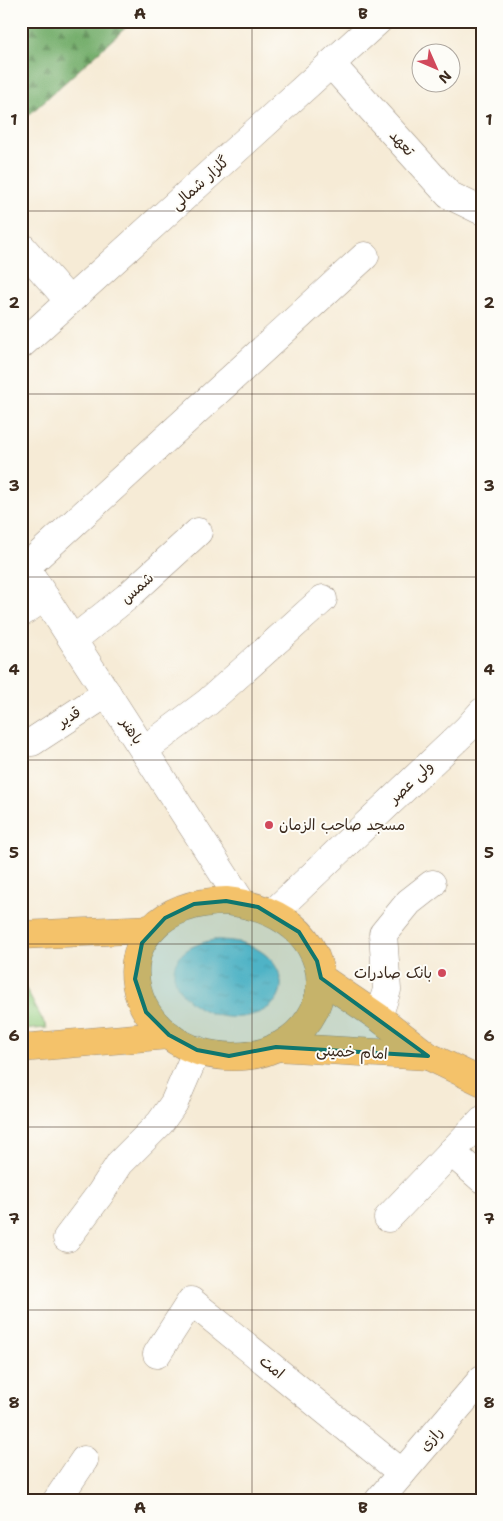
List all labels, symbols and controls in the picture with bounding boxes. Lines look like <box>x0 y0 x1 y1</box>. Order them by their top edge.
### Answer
text: A <box>134 3 146 24</box>
text: B <box>358 3 368 24</box>
north arrow <box>410 42 460 92</box>
text: N <box>435 67 455 87</box>
text: 1 <box>10 109 18 130</box>
text: 1 <box>485 109 493 130</box>
street label: تعهد <box>385 126 419 161</box>
street label: گلزار شمالی <box>167 152 233 214</box>
text: 2 <box>8 292 20 313</box>
text: 2 <box>483 292 495 313</box>
text: 3 <box>8 475 20 496</box>
text: 3 <box>483 475 495 496</box>
street label: شمس <box>116 568 158 608</box>
text: 4 <box>8 659 20 680</box>
text: 4 <box>483 659 495 680</box>
street label: قدیر <box>52 702 85 733</box>
street label: باهنر <box>115 712 148 748</box>
street label: ولی عصر <box>383 756 438 809</box>
place label: مسجد صاحب الزمان <box>279 815 405 835</box>
marker: مسجد صاحب الزمان <box>263 819 275 831</box>
text: 5 <box>9 842 19 863</box>
text: 5 <box>484 842 494 863</box>
place label: بانک صادرات <box>354 963 432 983</box>
marker: بانک صادرات <box>436 967 448 979</box>
text: 6 <box>8 1025 20 1046</box>
text: 6 <box>483 1025 495 1046</box>
street label: امام خمینی <box>316 1040 388 1065</box>
text: 7 <box>8 1208 20 1229</box>
text: 7 <box>483 1208 495 1229</box>
street label: امت <box>255 1351 289 1383</box>
text: 8 <box>8 1392 20 1413</box>
text: 8 <box>483 1392 495 1413</box>
street label: رازی <box>415 1422 447 1456</box>
text: A <box>134 1497 146 1518</box>
text: B <box>358 1497 368 1518</box>

